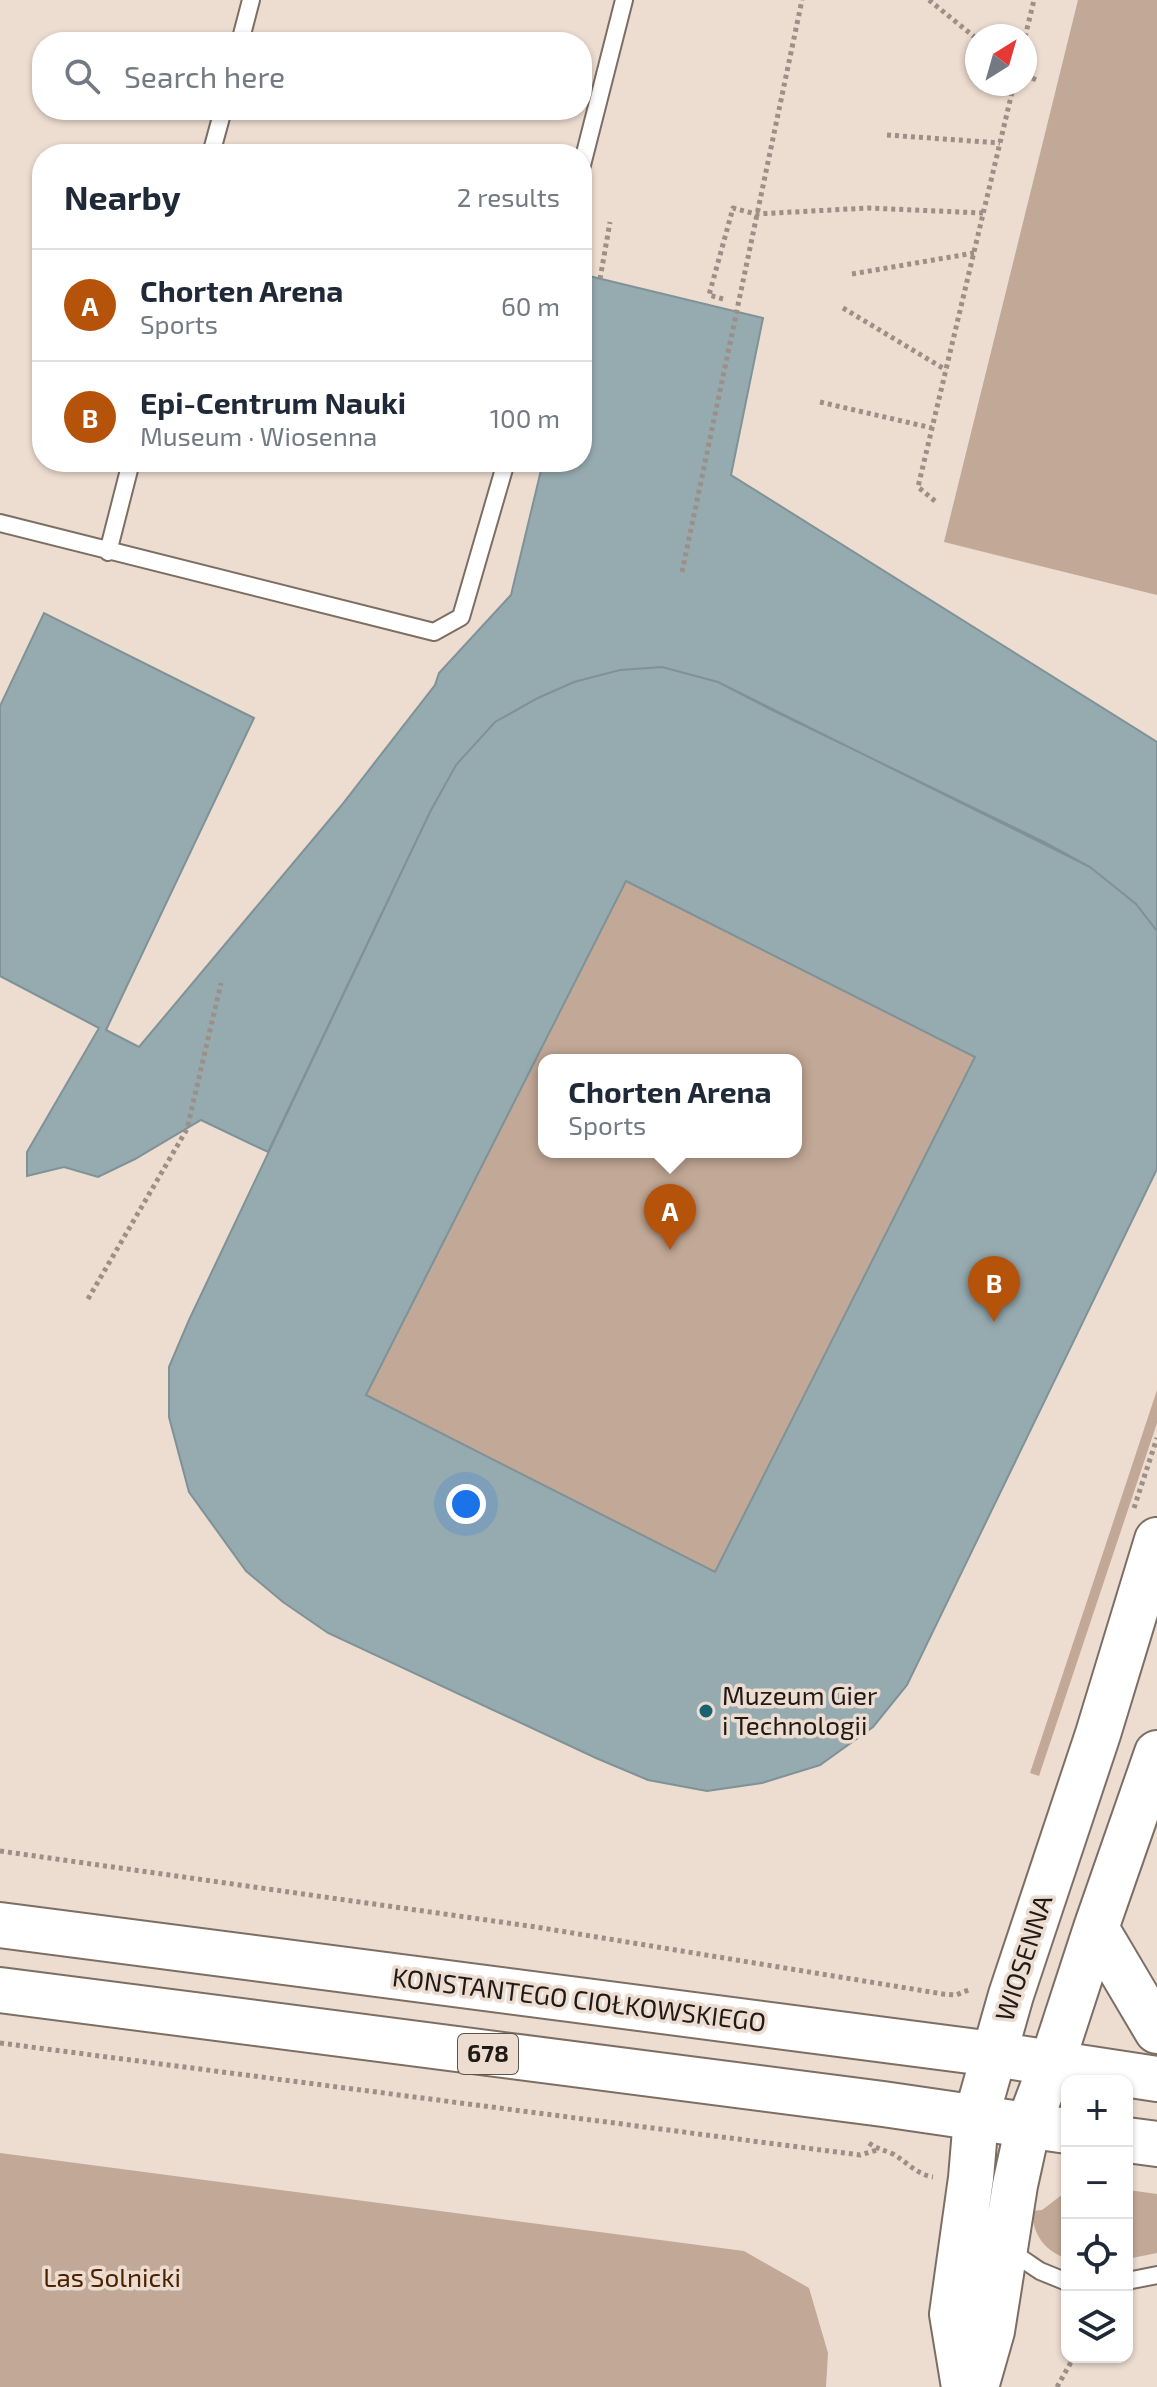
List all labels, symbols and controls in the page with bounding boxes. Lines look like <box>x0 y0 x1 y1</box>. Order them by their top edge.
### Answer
north arrow <box>965 24 1037 96</box>
search box <box>32 32 592 120</box>
icon: search <box>60 54 104 98</box>
text: Search here <box>124 58 285 94</box>
text: Nearby <box>64 176 181 217</box>
text: 2 results <box>457 181 560 212</box>
text: Chorten Arena <box>140 272 343 308</box>
text: A <box>82 290 98 321</box>
text: 60 m <box>501 290 560 321</box>
text: Sports <box>140 308 218 339</box>
text: Epi-Centrum Nauki <box>140 384 406 420</box>
text: B <box>82 402 98 433</box>
text: 100 m <box>490 402 560 433</box>
text: Museum · Wiosenna <box>140 420 377 451</box>
popup <box>538 1054 802 1158</box>
text: Chorten Arena <box>568 1073 772 1109</box>
text: Sports <box>568 1109 646 1140</box>
pin: A <box>644 1184 696 1250</box>
pin: B <box>968 1256 1020 1322</box>
your location <box>446 1484 486 1524</box>
place label: Muzeum Gier i Technologii <box>722 1679 877 1740</box>
marker: Muzeum Gier i Technologii <box>697 1702 715 1720</box>
street label: WIOSENNA <box>988 1891 1058 2025</box>
street label: KONSTANTEGO CIOŁKOWSKIEGO <box>391 1960 768 2037</box>
road number: 678 <box>458 2034 518 2074</box>
map controls <box>1061 2075 1133 2363</box>
button: + <box>1061 2075 1133 2147</box>
button: − <box>1061 2147 1133 2219</box>
button: locate <box>1061 2219 1133 2291</box>
park label: Las Solnicki <box>43 2261 181 2292</box>
button: layers <box>1061 2291 1133 2363</box>

